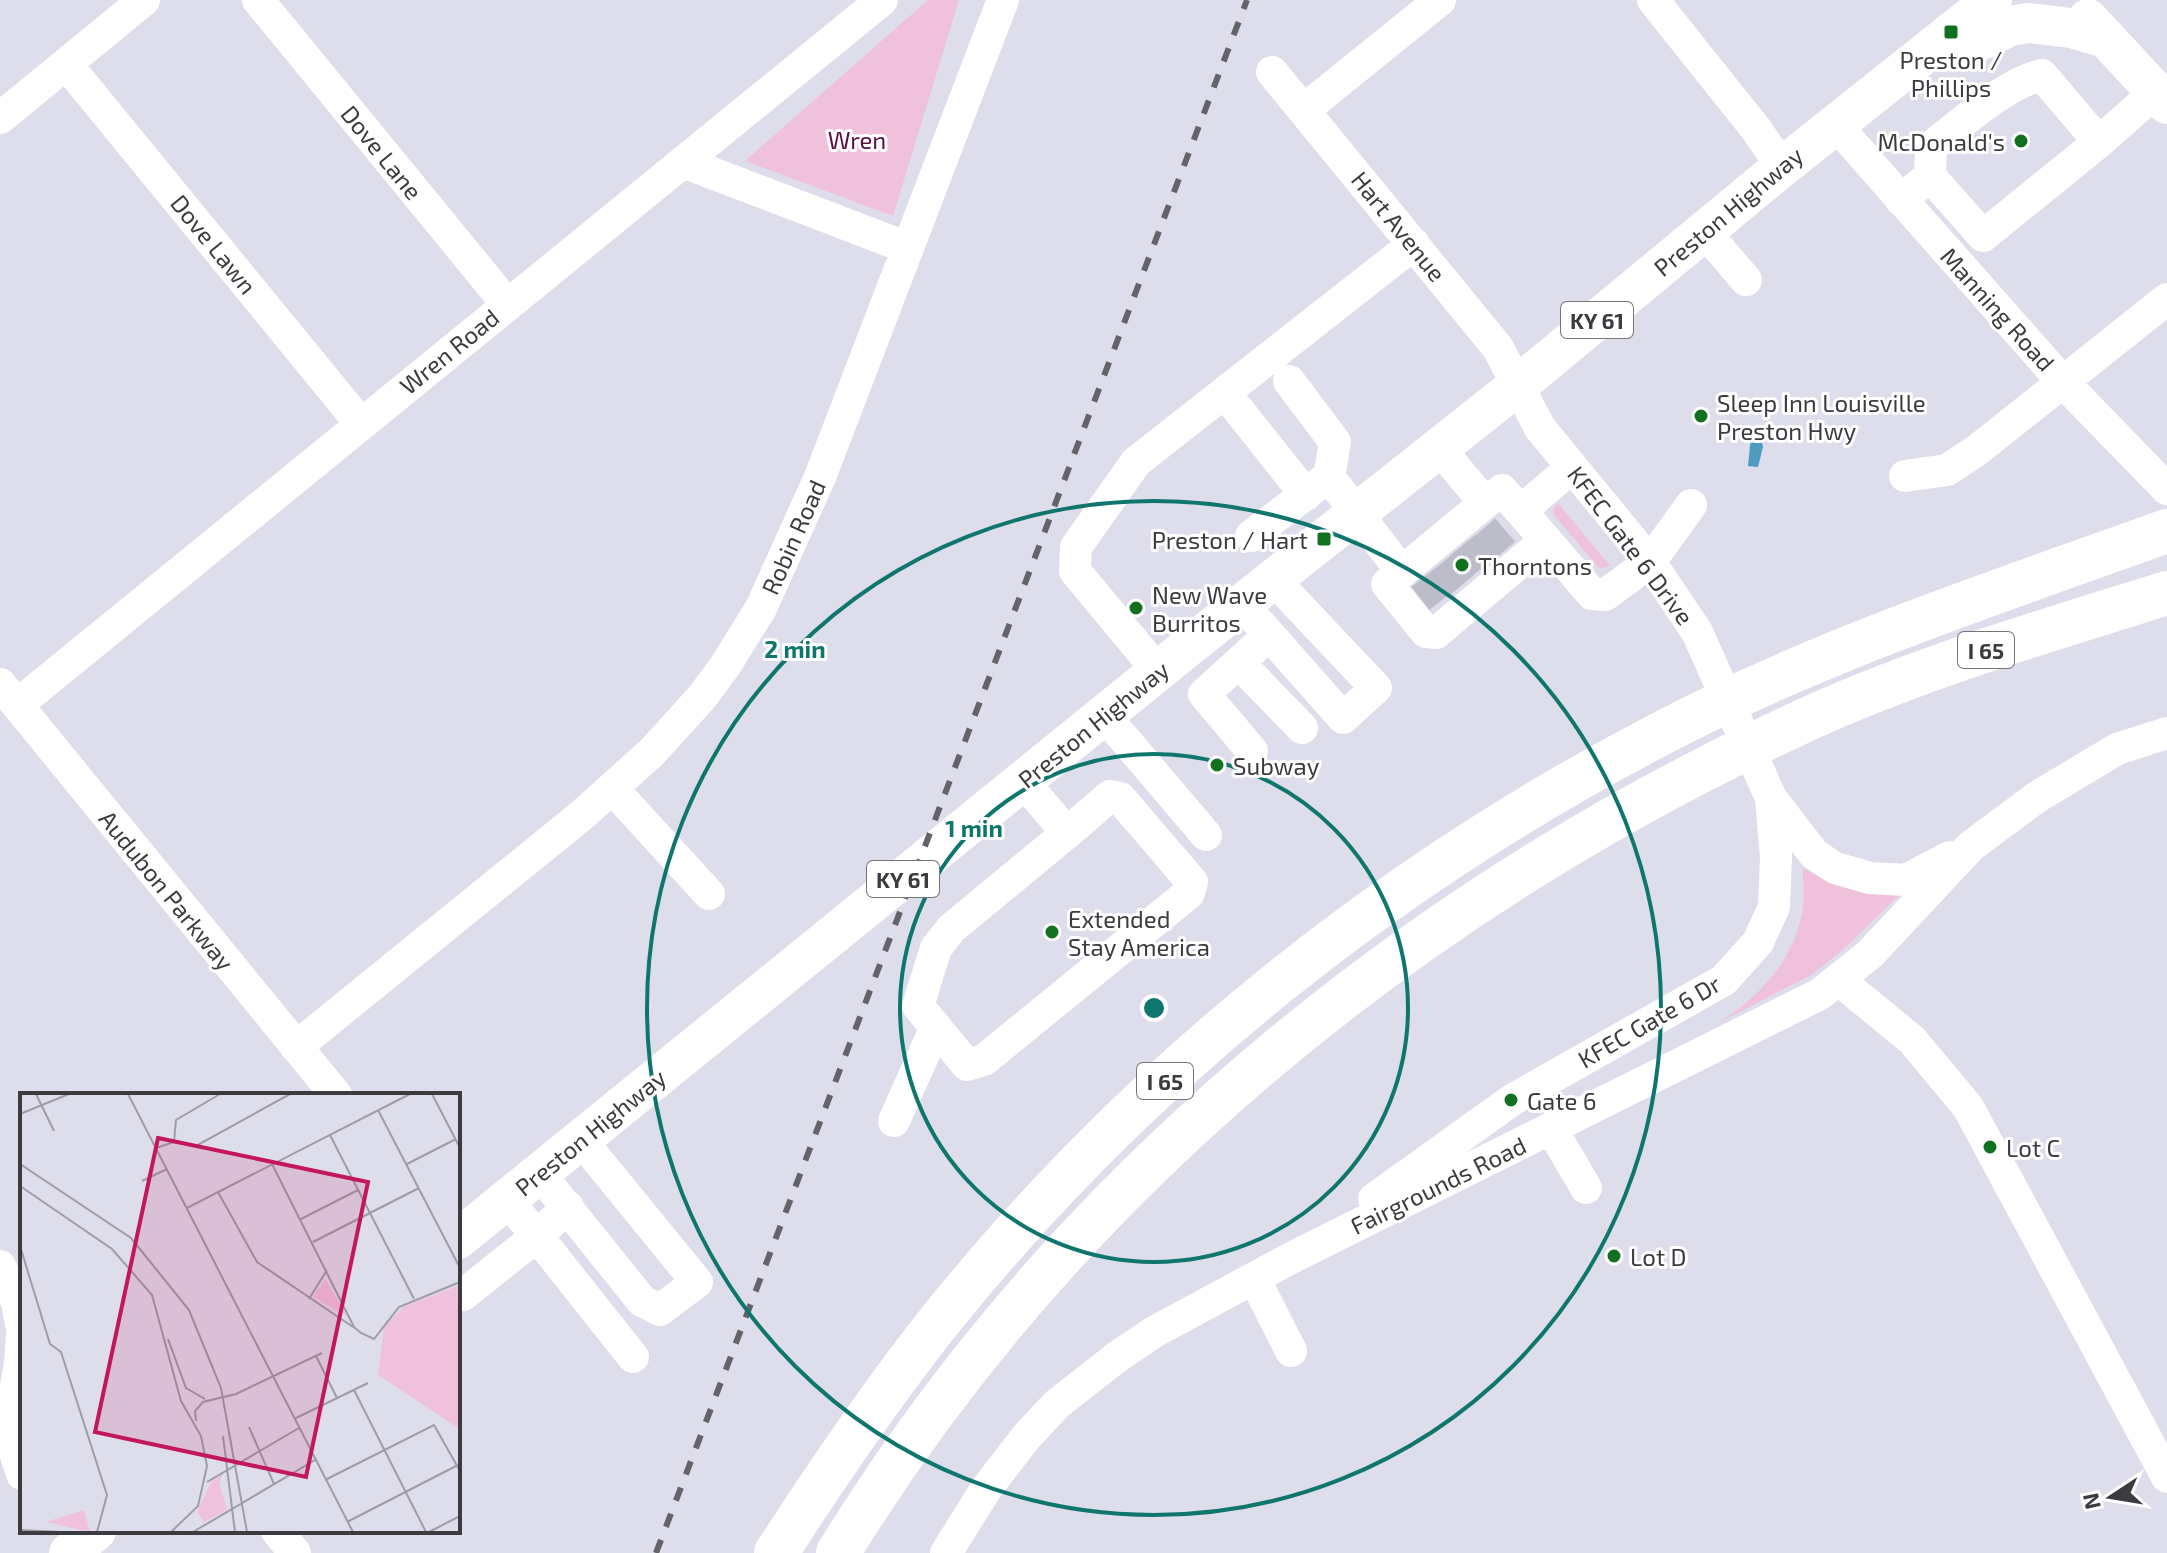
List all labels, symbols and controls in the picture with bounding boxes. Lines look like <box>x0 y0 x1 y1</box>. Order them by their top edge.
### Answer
marker: Preston / Phillips <box>1942 23 1960 41</box>
place label: Preston / Phillips <box>1899 45 2003 102</box>
street label: Dove Lane <box>335 99 429 205</box>
park label: Wren <box>828 125 886 154</box>
place label: McDonald's <box>1877 127 2005 156</box>
marker: McDonald's <box>2012 132 2030 150</box>
street label: Preston Highway <box>1648 140 1809 282</box>
street label: Hart Avenue <box>1346 165 1452 287</box>
street label: Dove Lawn <box>165 188 263 300</box>
street label: Manning Road <box>1935 241 2061 377</box>
street label: Wren Road <box>394 302 504 400</box>
road number: KY 61 <box>1561 302 1633 338</box>
place label: Sleep Inn Louisville Preston Hwy <box>1717 388 1926 445</box>
marker: Sleep Inn Louisville Preston Hwy <box>1692 407 1710 425</box>
street label: KFEC Gate 6 Drive <box>1562 460 1700 630</box>
street label: Robin Road <box>755 475 831 599</box>
place label: Preston / Hart <box>1152 525 1308 554</box>
marker: Preston / Hart <box>1315 530 1333 548</box>
place label: Thorntons <box>1478 551 1592 580</box>
marker: Thorntons <box>1453 556 1471 574</box>
place label: New Wave Burritos <box>1152 580 1267 637</box>
marker: New Wave Burritos <box>1127 599 1145 617</box>
road number: I 65 <box>1958 632 2014 668</box>
text: 2 min <box>764 634 826 663</box>
street label: Preston Highway <box>1012 654 1174 794</box>
place label: Subway <box>1233 751 1320 780</box>
marker: Subway <box>1208 756 1226 774</box>
street label: Audubon Parkway <box>94 804 241 976</box>
text: 1 min <box>945 813 1003 842</box>
road number: KY 61 <box>867 861 939 897</box>
place label: Extended Stay America <box>1068 904 1210 961</box>
marker: Extended Stay America <box>1043 923 1061 941</box>
street label: KFEC Gate 6 Dr <box>1573 968 1726 1073</box>
centre of rings <box>1140 994 1168 1022</box>
street label: Preston Highway <box>509 1062 671 1202</box>
road number: I 65 <box>1137 1063 1193 1099</box>
place label: Gate 6 <box>1527 1086 1596 1115</box>
marker: Gate 6 <box>1502 1091 1520 1109</box>
inset map <box>20 1093 460 1533</box>
street label: Fairgrounds Road <box>1346 1130 1530 1240</box>
place label: Lot C <box>2006 1133 2060 1162</box>
marker: Lot C <box>1981 1138 1999 1156</box>
place label: Lot D <box>1630 1242 1686 1271</box>
marker: Lot D <box>1605 1247 1623 1265</box>
north arrow <box>2071 1457 2151 1537</box>
text: N <box>2076 1491 2105 1512</box>

